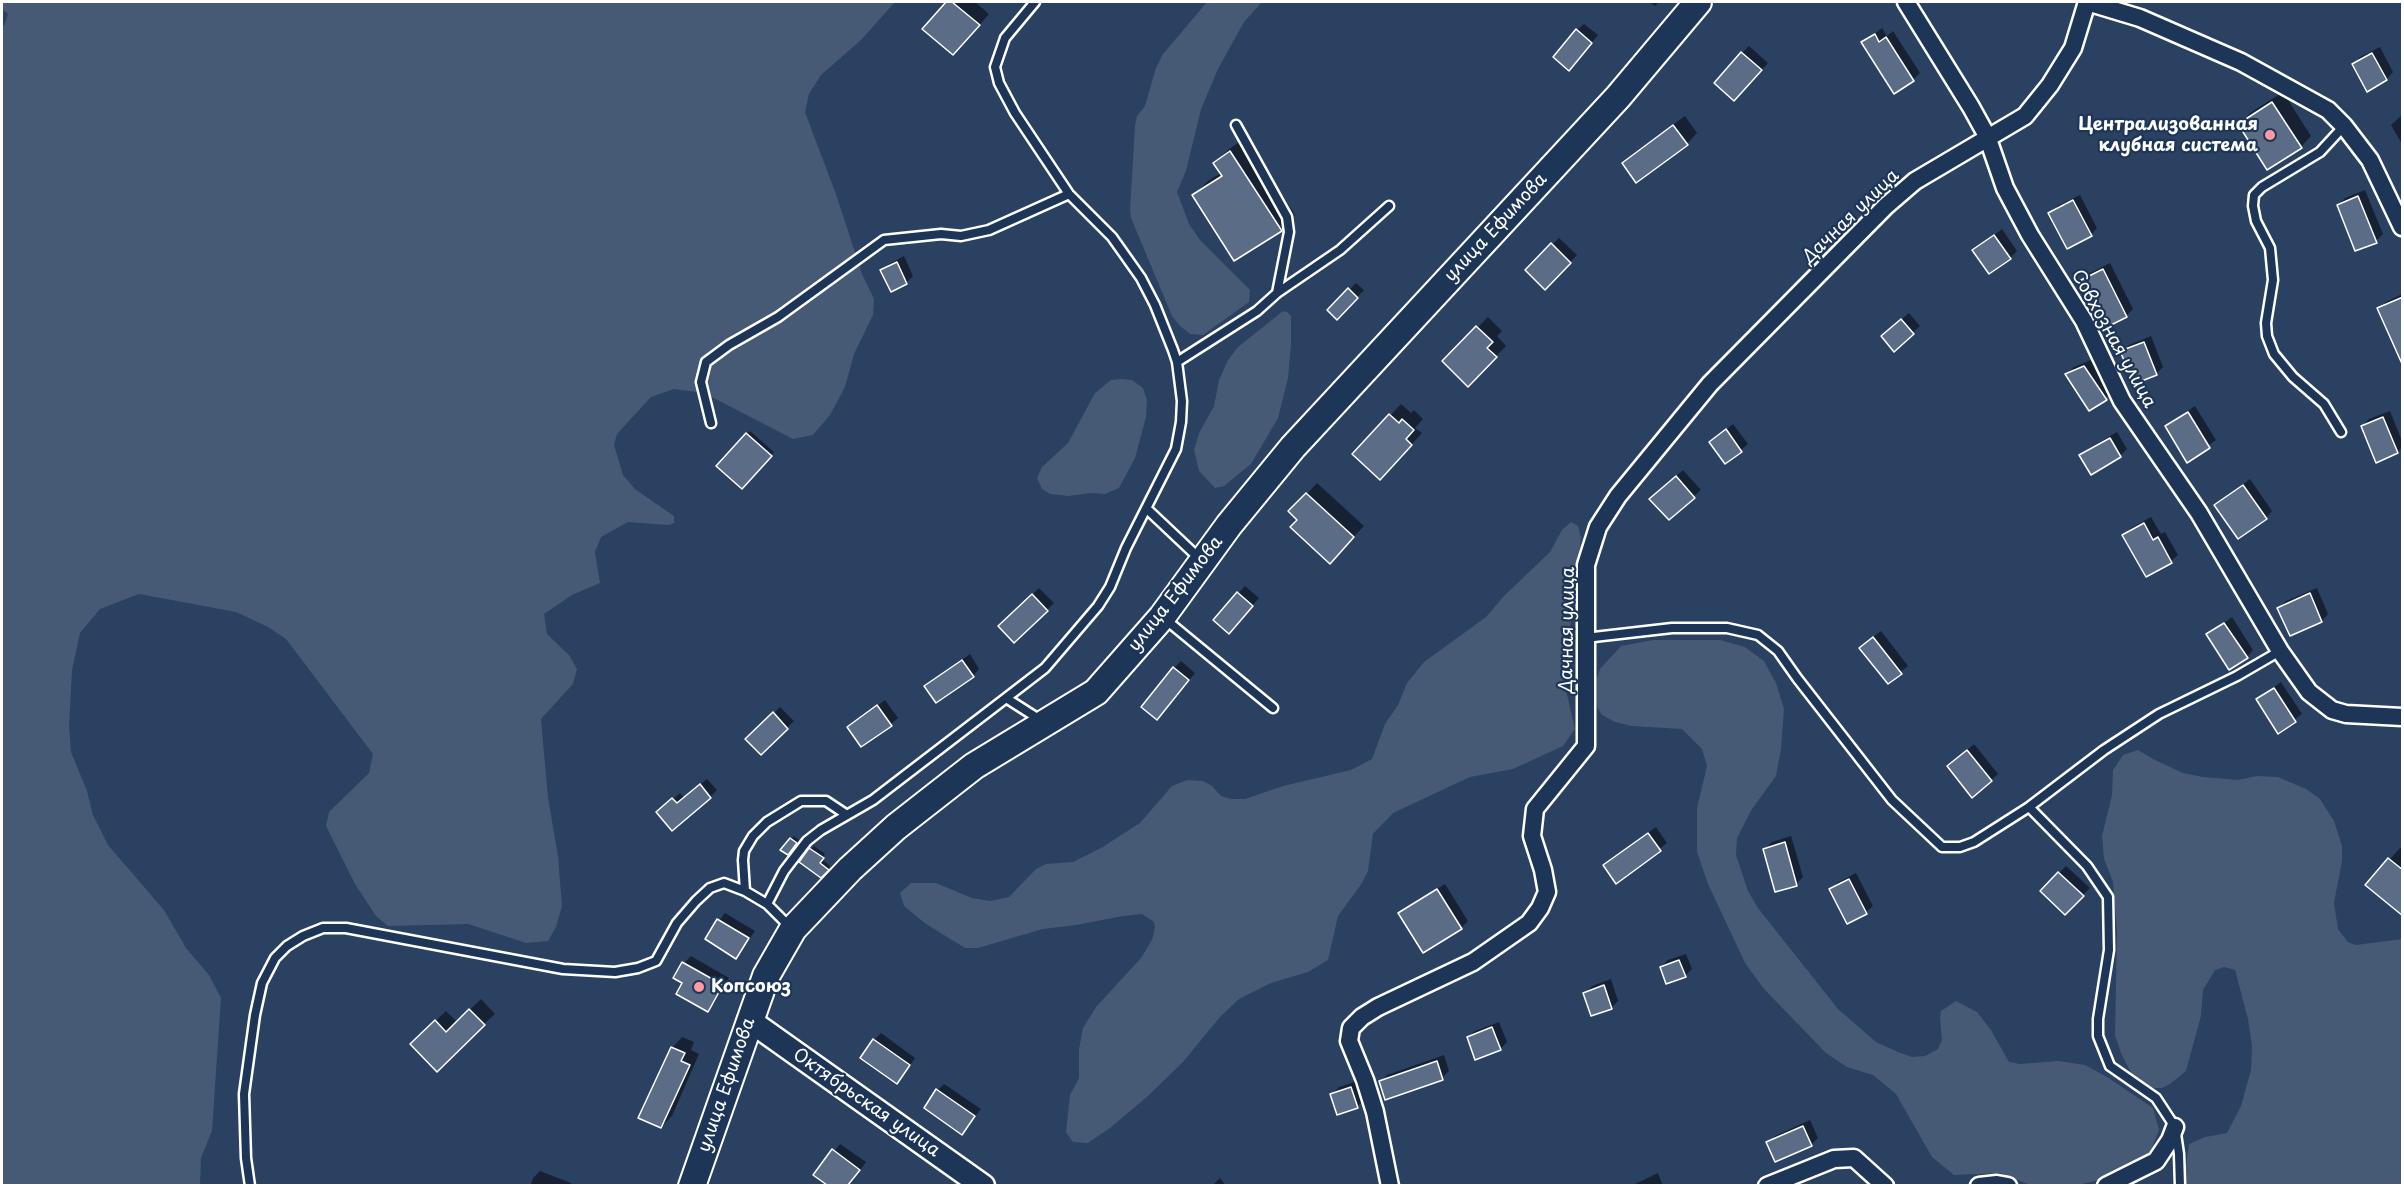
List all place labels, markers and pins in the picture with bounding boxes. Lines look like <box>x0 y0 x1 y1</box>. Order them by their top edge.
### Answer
place label: Централизованная клубная система <box>2078 114 2258 156</box>
marker: Централизованная клубная система <box>2263 128 2277 142</box>
place label: Копсоюз <box>711 976 791 998</box>
marker: Копсоюз <box>692 980 706 994</box>

